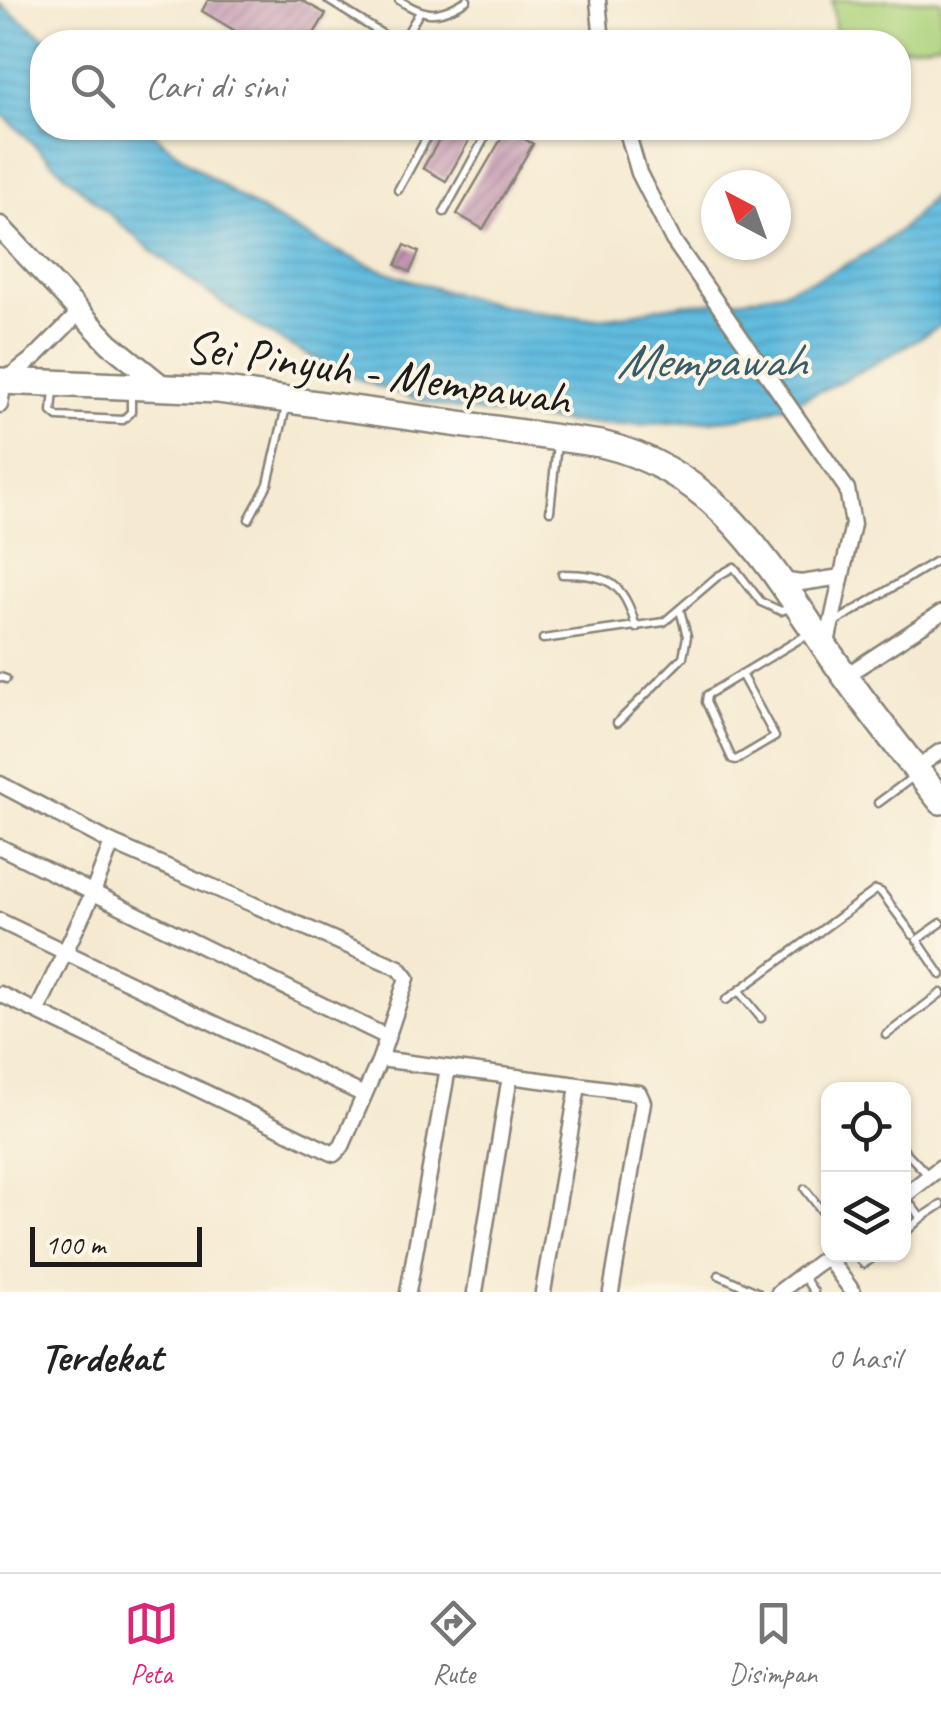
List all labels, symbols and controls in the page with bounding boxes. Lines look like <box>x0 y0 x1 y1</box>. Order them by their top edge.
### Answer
search box <box>30 30 911 140</box>
icon: search <box>65 58 120 113</box>
text: Cari di sini <box>145 62 285 109</box>
north arrow <box>701 170 791 260</box>
street label: Sei Pinyuh - Mempawah <box>182 315 577 429</box>
water label: Mempawah <box>617 329 809 392</box>
map controls <box>821 1082 911 1262</box>
button: locate <box>821 1082 911 1172</box>
button: layers <box>821 1172 911 1262</box>
scale bar <box>30 1222 202 1266</box>
text: 100 m <box>45 1227 105 1262</box>
text: Terdekat <box>40 1331 163 1384</box>
text: 0 hasil <box>828 1337 901 1378</box>
tab: Peta <box>124 1596 179 1691</box>
tab: Rute <box>426 1596 481 1691</box>
tab: Disimpan <box>729 1596 817 1691</box>

